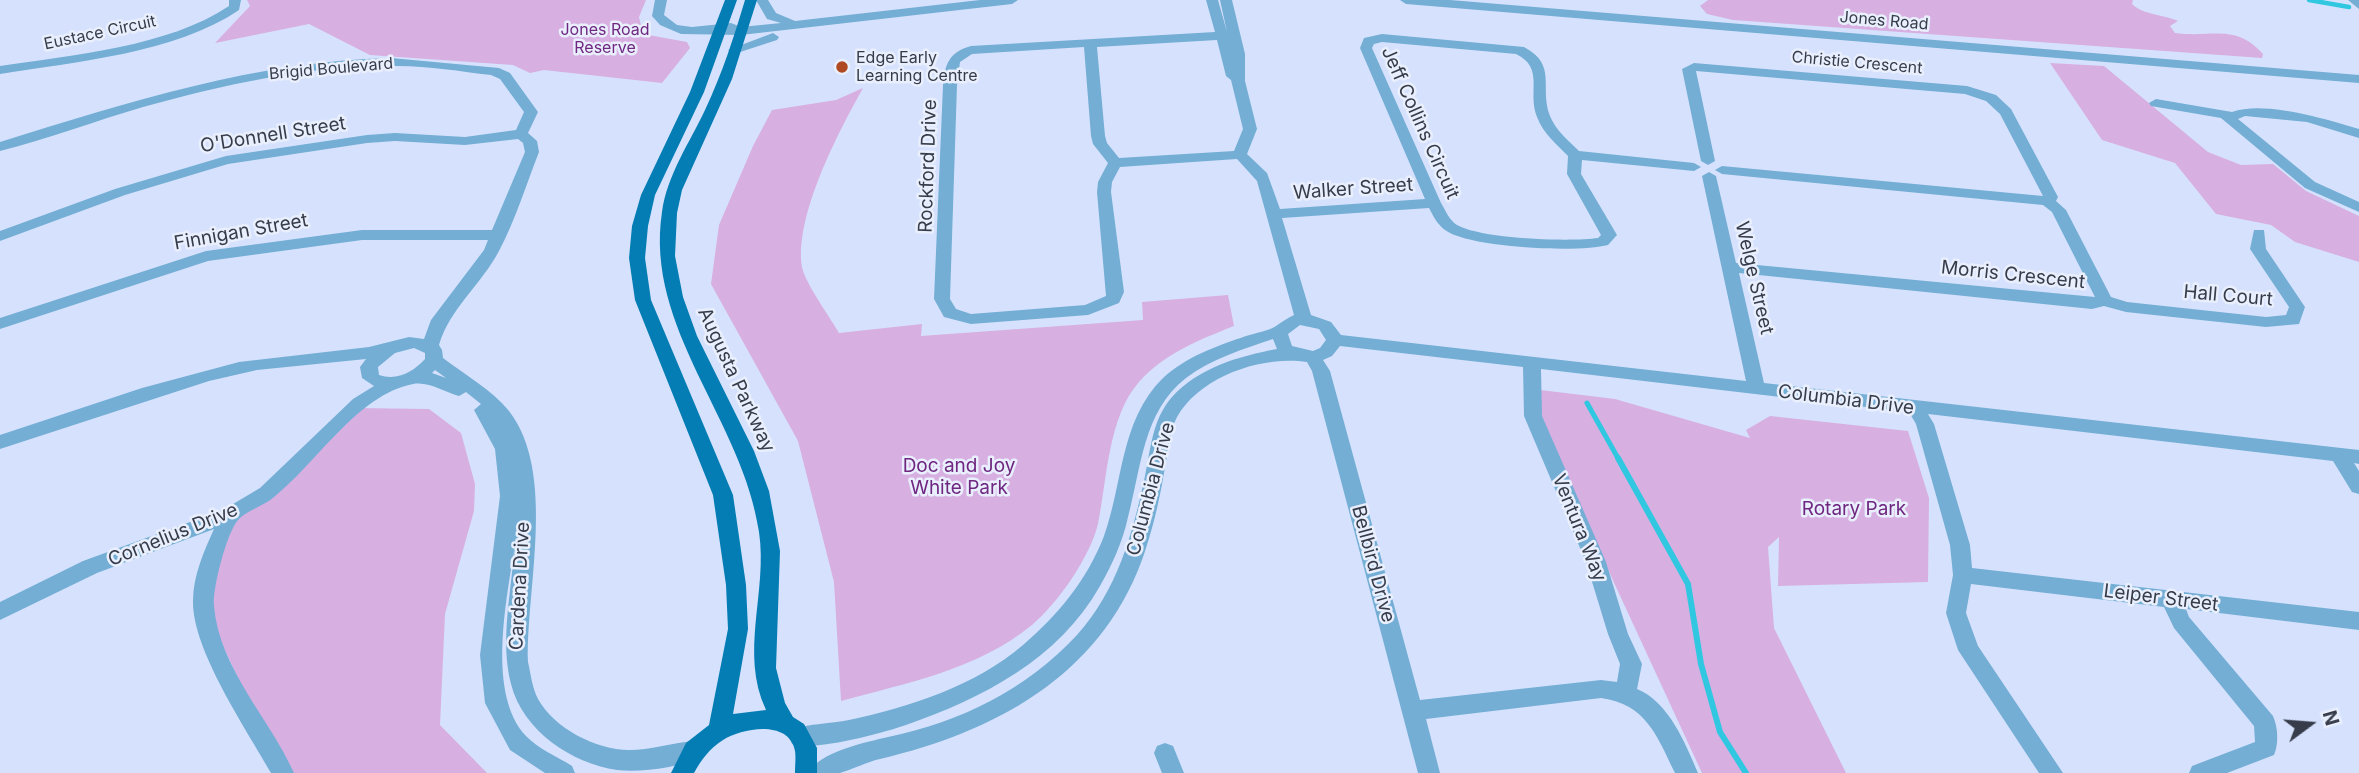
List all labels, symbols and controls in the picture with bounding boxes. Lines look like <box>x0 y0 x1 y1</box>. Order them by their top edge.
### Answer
street label: Jones Road <box>1839 8 1929 34</box>
street label: Eustace Circuit <box>42 12 158 54</box>
park label: Jones Road Reserve <box>560 20 650 58</box>
street label: Jeff Collins Circuit <box>1376 43 1464 203</box>
place label: Edge Early Learning Centre <box>856 48 978 86</box>
street label: Christie Crescent <box>1791 48 1923 78</box>
street label: Brigid Boulevard <box>268 54 394 84</box>
marker: Edge Early Learning Centre <box>834 59 850 75</box>
street label: Rockford Drive <box>914 99 942 233</box>
street label: O'Donnell Street <box>199 112 347 158</box>
street label: Walker Street <box>1292 173 1414 205</box>
street label: Finnigan Street <box>172 209 310 255</box>
street label: Welge Street <box>1730 219 1778 337</box>
street label: Morris Crescent <box>1940 256 2086 294</box>
street label: Hall Court <box>2182 281 2274 311</box>
street label: Augusta Parkway <box>693 304 779 456</box>
street label: Columbia Drive <box>1777 380 1915 420</box>
street label: Columbia Drive <box>1122 420 1180 558</box>
park label: Doc and Joy White Park <box>903 455 1015 499</box>
street label: Ventura Way <box>1547 471 1611 585</box>
park label: Rotary Park <box>1802 498 1906 520</box>
street label: Cornelius Drive <box>105 499 241 571</box>
street label: Bellbird Drive <box>1346 503 1400 625</box>
street label: Cardena Drive <box>505 521 535 651</box>
street label: Leiper Street <box>2102 580 2220 616</box>
north arrow <box>2275 689 2345 759</box>
text: N <box>2318 708 2344 728</box>

